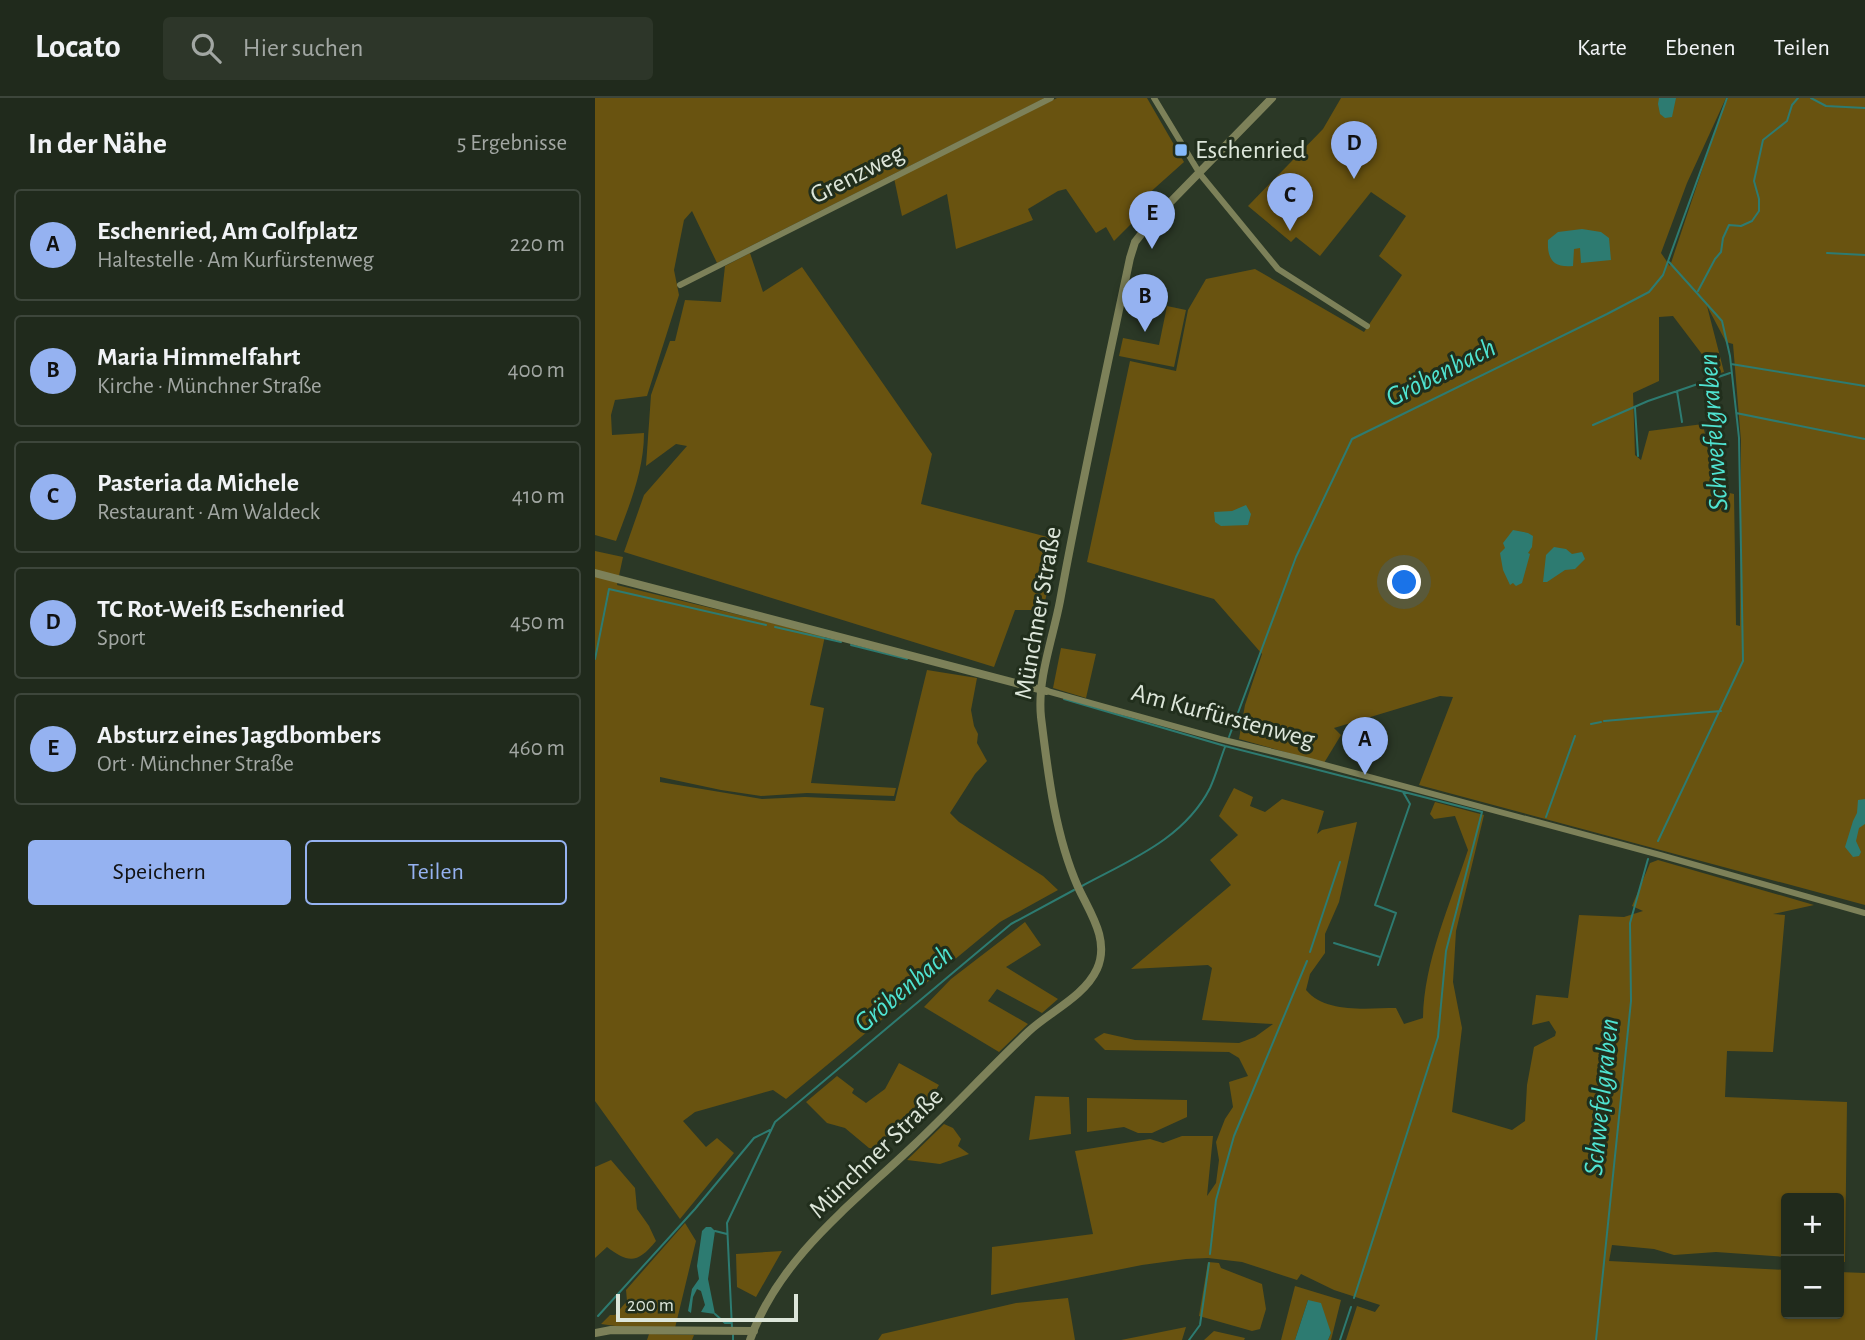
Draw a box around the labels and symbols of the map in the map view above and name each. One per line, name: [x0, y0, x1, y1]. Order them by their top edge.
pin: D: [1331, 121, 1377, 179]
place label: Eschenried: [1195, 137, 1306, 163]
street label: Grenzweg: [806, 139, 908, 209]
marker: Eschenried: [1173, 142, 1189, 158]
pin: C: [1267, 173, 1313, 231]
pin: E: [1129, 191, 1175, 249]
pin: B: [1122, 274, 1168, 332]
water label: Gröbenbach: [1381, 333, 1501, 413]
water label: Schwefelgraben: [1695, 352, 1733, 512]
street label: Münchner Straße: [1010, 525, 1066, 701]
your location: [1387, 565, 1421, 599]
street label: Am Kurfürstenweg: [1129, 679, 1318, 753]
pin: A: [1342, 717, 1388, 775]
water label: Gröbenbach: [849, 940, 959, 1038]
water label: Schwefelgraben: [1580, 1017, 1624, 1177]
street label: Münchner Straße: [804, 1083, 948, 1223]
scale bar: [616, 1291, 798, 1323]

